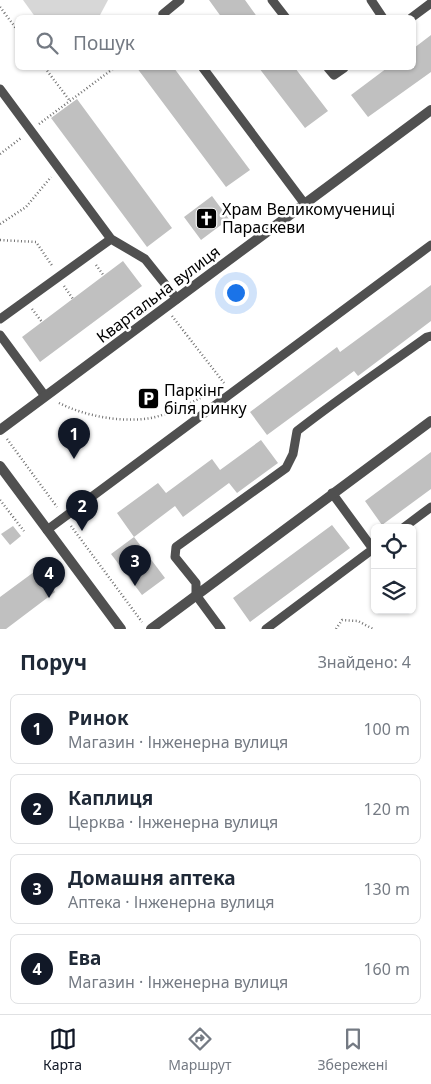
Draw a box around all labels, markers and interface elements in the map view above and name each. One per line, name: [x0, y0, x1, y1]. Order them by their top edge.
search box: [15, 15, 416, 70]
icon: search: [33, 29, 61, 57]
text: Пошук: [73, 30, 135, 56]
place label: Храм Великомучениці Параскеви: [222, 198, 395, 238]
church icon: Храм Великомучениці Параскеви: [194, 206, 218, 230]
street label: Квартальна вулиця: [92, 240, 224, 348]
your location: [223, 280, 249, 306]
place label: Паркінг біля ринку: [164, 379, 247, 419]
parking icon: Паркінг біля ринку: [136, 387, 160, 411]
pin: 1: [58, 418, 90, 459]
pin: 2: [66, 490, 98, 531]
map controls: [371, 524, 416, 614]
button: locate: [371, 524, 416, 569]
pin: 3: [119, 545, 151, 586]
pin: 4: [33, 557, 65, 598]
button: layers: [371, 569, 416, 614]
text: Поруч: [20, 648, 87, 676]
text: Знайдено: 4: [318, 651, 411, 673]
text: Ринок: [68, 705, 129, 731]
text: 1: [32, 718, 42, 740]
text: 100 m: [363, 718, 410, 740]
text: Магазин · Інженерна вулиця: [68, 731, 288, 753]
text: Каплиця: [68, 785, 153, 811]
text: 2: [32, 798, 42, 820]
text: 120 m: [363, 798, 410, 820]
text: Церква · Інженерна вулиця: [68, 811, 278, 833]
text: Домашня аптека: [68, 865, 236, 891]
text: 3: [32, 878, 42, 900]
text: 130 m: [363, 878, 410, 900]
text: Аптека · Інженерна вулиця: [68, 891, 275, 913]
text: Ева: [68, 945, 101, 971]
text: 4: [32, 958, 42, 980]
text: 160 m: [363, 958, 410, 980]
text: Магазин · Інженерна вулиця: [68, 971, 288, 993]
tab: Карта: [43, 1025, 82, 1074]
tab: Маршрут: [168, 1025, 231, 1074]
tab: Збережені: [318, 1025, 388, 1074]

